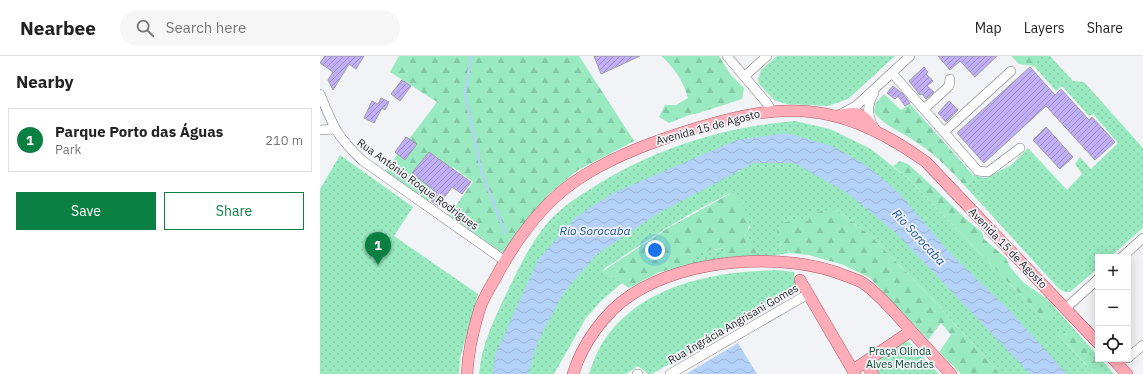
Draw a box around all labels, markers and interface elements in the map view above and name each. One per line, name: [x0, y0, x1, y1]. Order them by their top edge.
search box: [120, 10, 400, 46]
text: Nearbee: [20, 16, 96, 40]
icon: search: [134, 17, 156, 39]
text: Search here: [166, 18, 246, 37]
text: Map: [975, 19, 1002, 37]
text: Layers: [1024, 19, 1065, 37]
text: Share: [1087, 19, 1123, 37]
text: Nearby: [16, 71, 74, 93]
street label: Avenida 15 de Agosto: [654, 106, 762, 148]
text: Parque Porto das Águas: [55, 122, 223, 141]
text: 1: [26, 132, 34, 149]
text: 210 m: [265, 132, 303, 149]
street label: Rua Antônio Roque Rodrigues: [355, 135, 481, 233]
text: Park: [55, 141, 81, 158]
button: Save: [16, 192, 156, 230]
button: Share: [164, 192, 304, 230]
street label: Avenida 15 de Agosto: [966, 205, 1050, 291]
water label: Rio Sorocaba: [889, 206, 949, 268]
water label: Rio Sorocaba: [559, 223, 631, 238]
pin: 1: [365, 232, 391, 265]
your location: [645, 240, 665, 260]
map controls: [1095, 254, 1131, 362]
button: +: [1095, 254, 1131, 290]
street label: Rua Ingrácia Angrisani Gomes: [665, 281, 801, 367]
button: −: [1095, 290, 1131, 326]
button: locate: [1095, 326, 1131, 362]
park label: Praça Olinda Alves Mendes: [866, 344, 934, 371]

